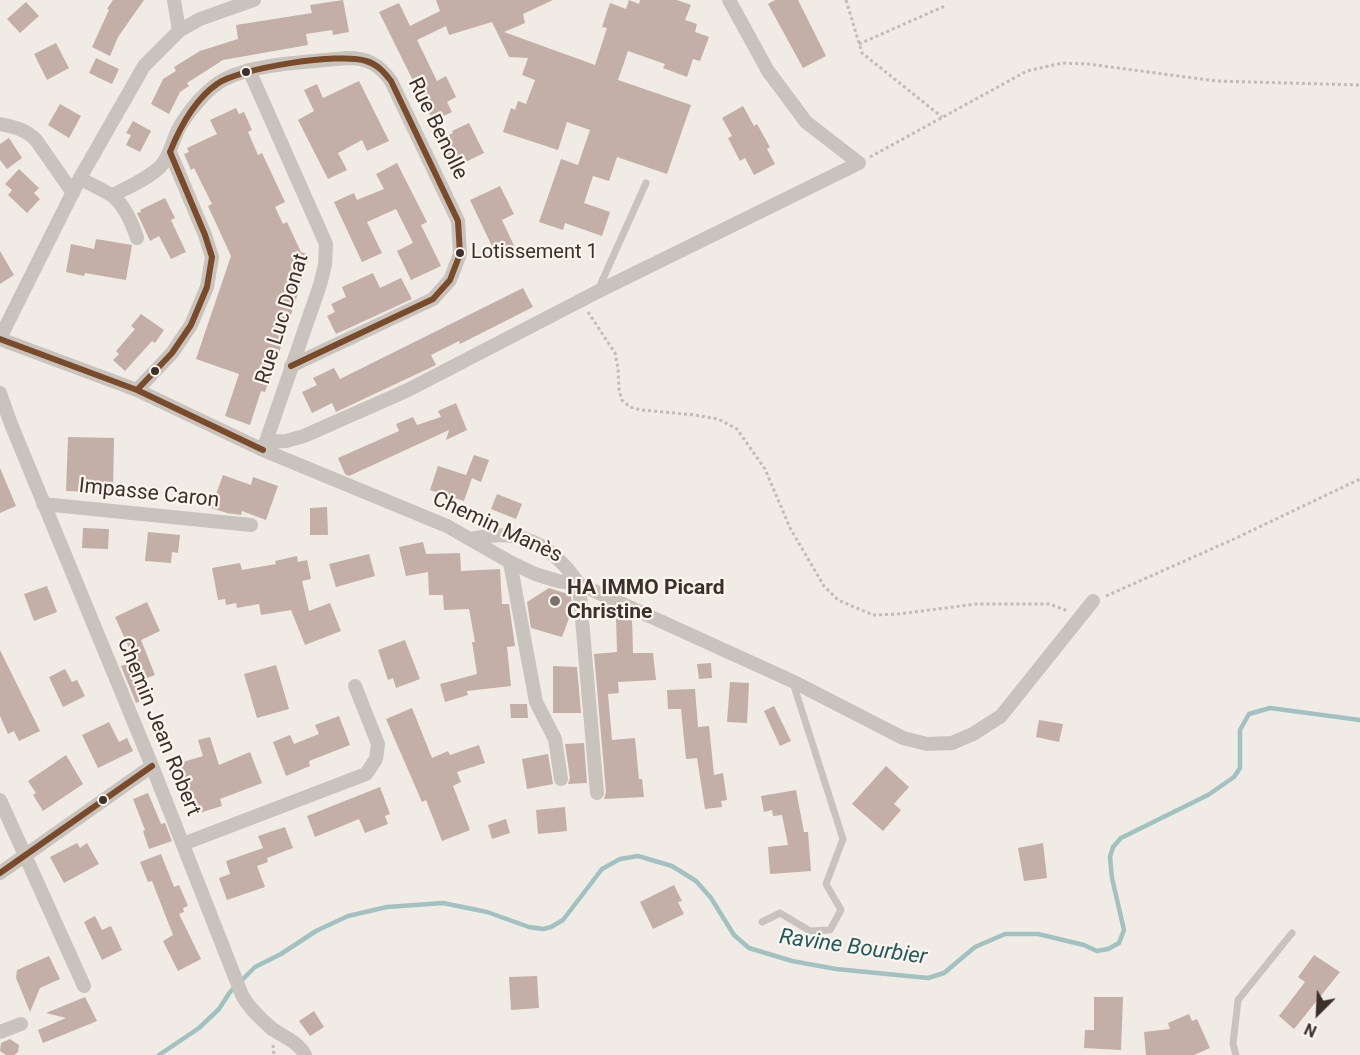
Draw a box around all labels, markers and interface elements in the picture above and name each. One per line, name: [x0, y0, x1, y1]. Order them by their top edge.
unlabelled marker: [240, 66, 252, 78]
street label: Rue Benolle: [402, 74, 472, 184]
place label: Lotissement 1: [471, 241, 598, 265]
marker: Lotissement 1: [454, 247, 466, 259]
street label: Rue Luc Donat: [251, 251, 315, 387]
unlabelled marker: [149, 365, 161, 377]
street label: Impasse Caron: [78, 474, 220, 514]
street label: Chemin Manès: [428, 487, 566, 569]
place label: HA IMMO Picard Christine: [567, 576, 725, 626]
marker: HA IMMO Picard Christine: [548, 594, 562, 608]
street label: Chemin Jean Robert: [111, 634, 205, 820]
unlabelled marker: [97, 794, 109, 806]
water label: Ravine Bourbier: [777, 925, 929, 971]
north arrow: [1288, 983, 1348, 1043]
text: N: [1301, 1019, 1320, 1041]

